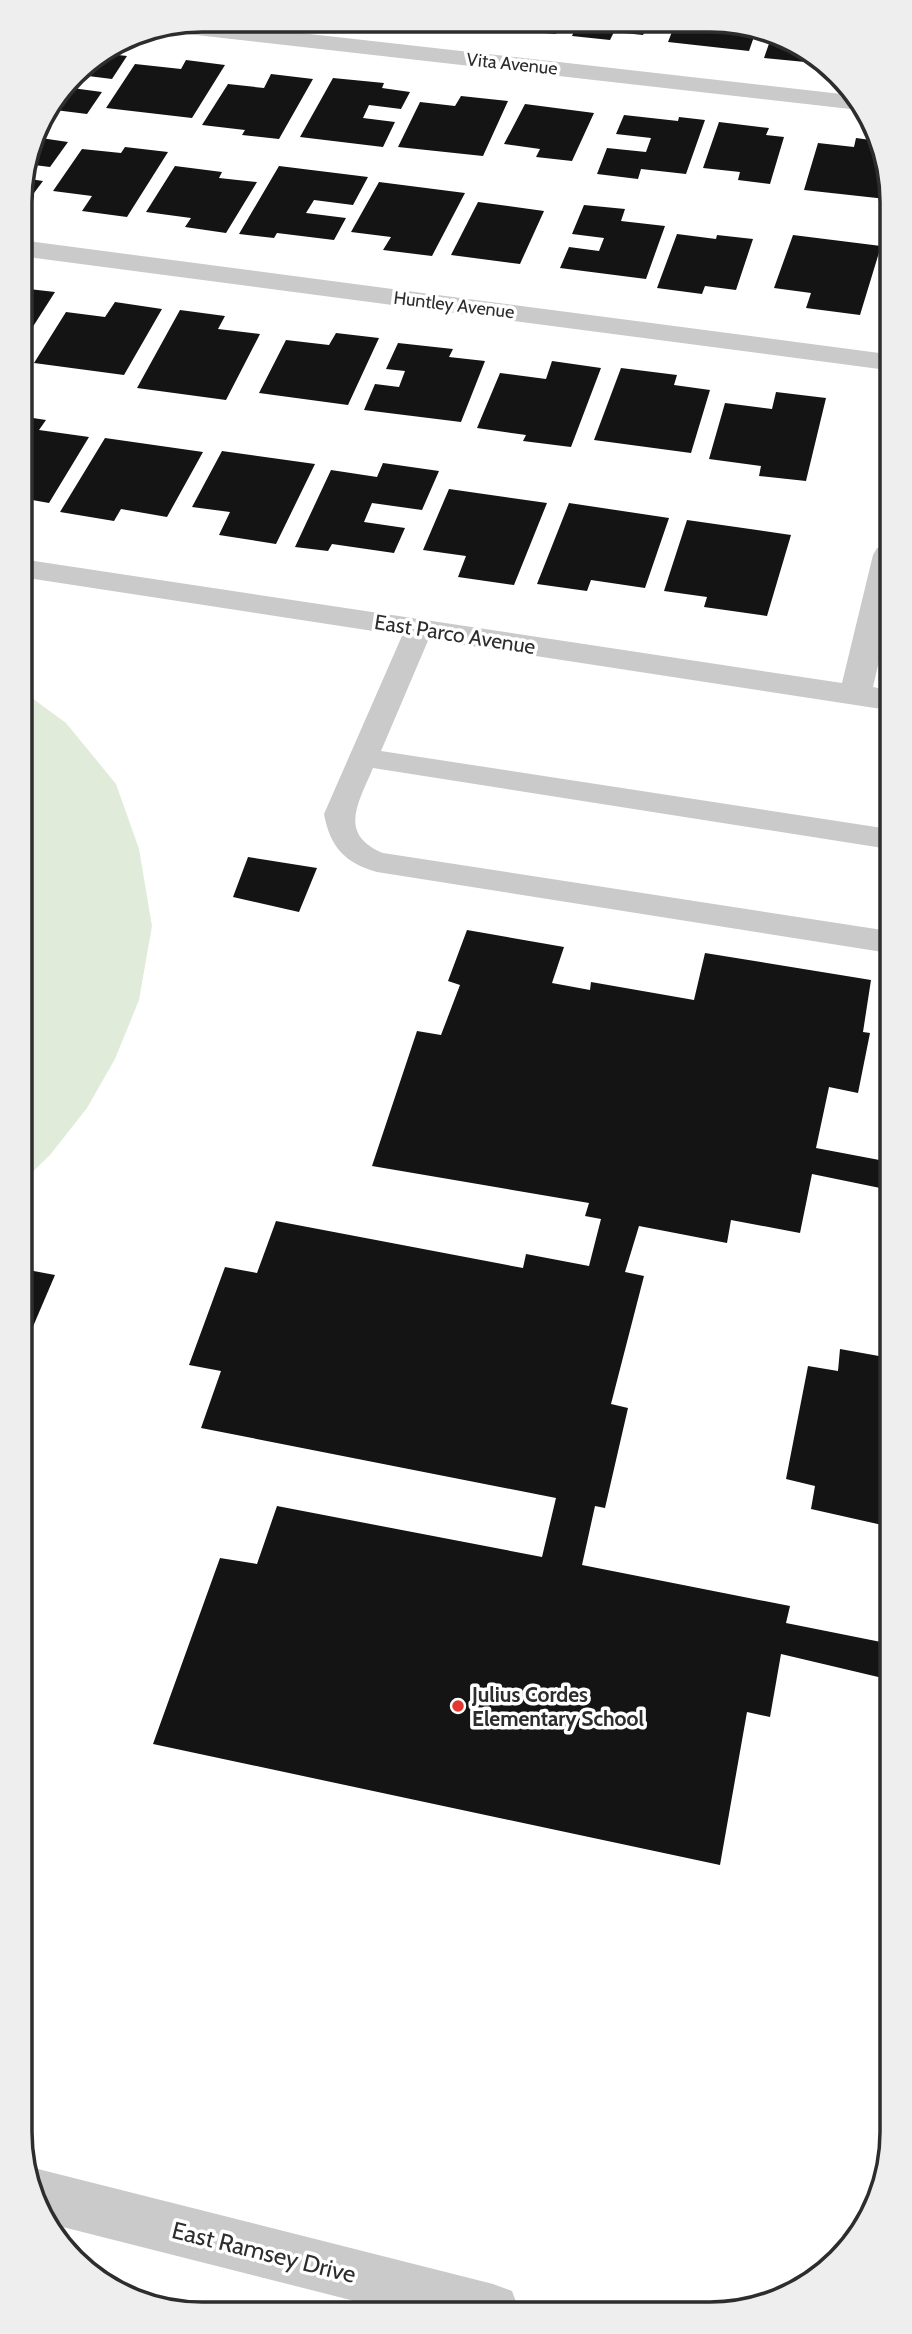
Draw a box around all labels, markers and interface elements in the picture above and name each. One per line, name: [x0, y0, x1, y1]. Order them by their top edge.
street label: Vita Avenue: [465, 48, 559, 80]
street label: Huntley Avenue: [392, 287, 516, 323]
street label: East Parco Avenue: [373, 609, 538, 659]
place label: Julius Cordes Elementary School: [471, 1682, 645, 1731]
marker: Julius Cordes Elementary School: [450, 1698, 466, 1714]
street label: East Ramsey Drive: [169, 2215, 359, 2289]

